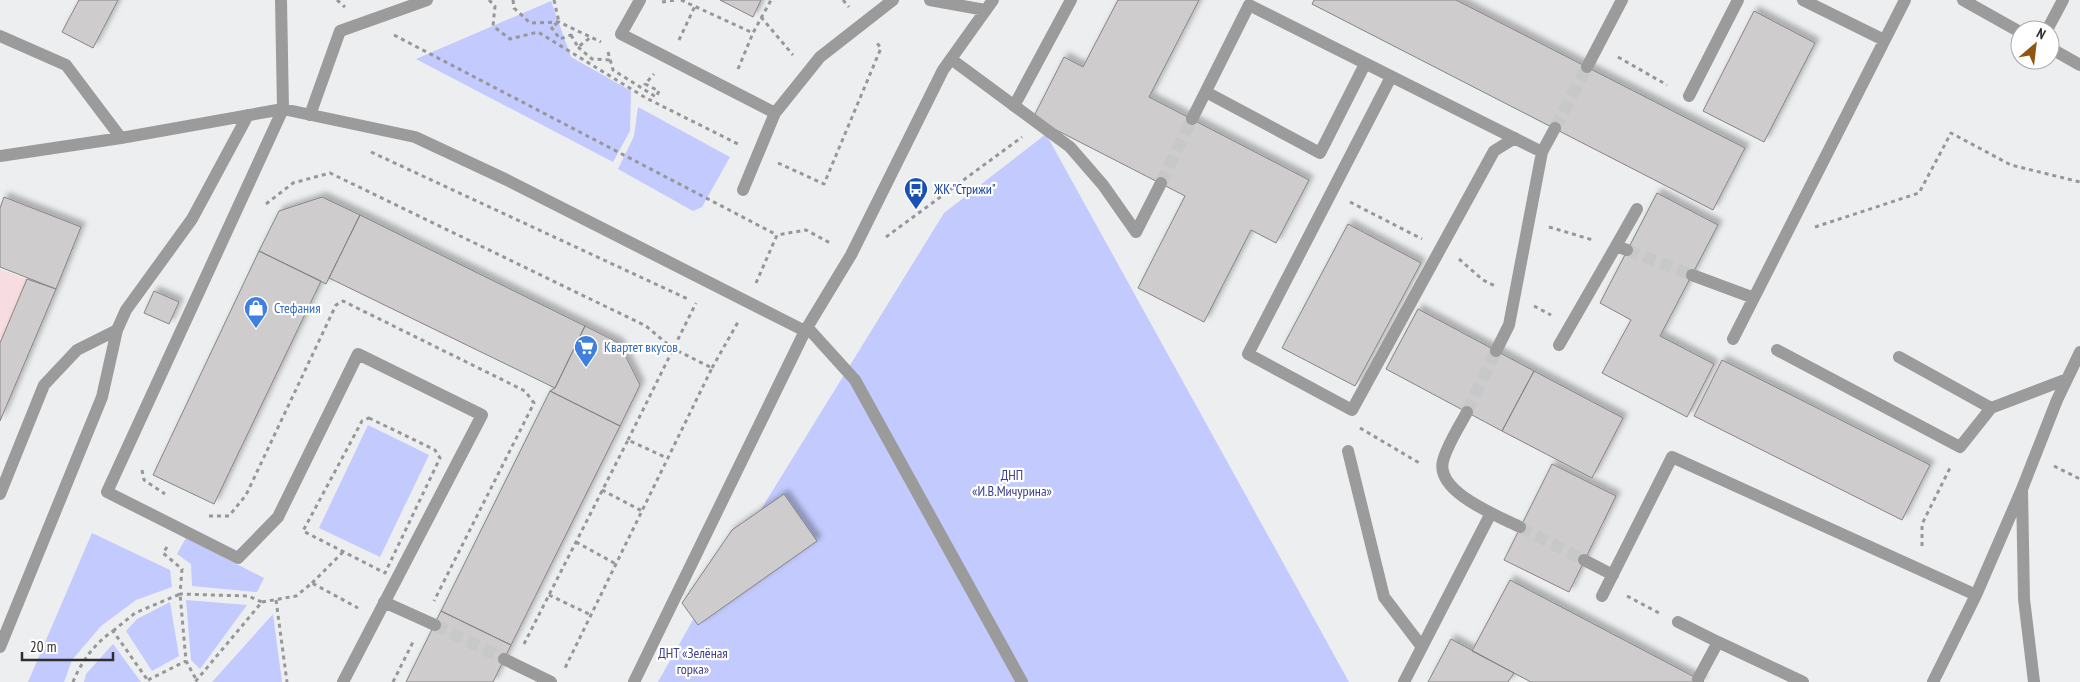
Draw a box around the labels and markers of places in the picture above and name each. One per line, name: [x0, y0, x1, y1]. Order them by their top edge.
bus stop icon: ЖК "Стрижи": [903, 176, 929, 210]
place label: ЖК "Стрижи": [933, 180, 996, 198]
shop icon: Стефания: [243, 295, 269, 329]
place label: Стефания: [274, 299, 321, 317]
supermarket icon: Квартет вкусов: [573, 334, 599, 368]
place label: Квартет вкусов: [604, 338, 678, 356]

